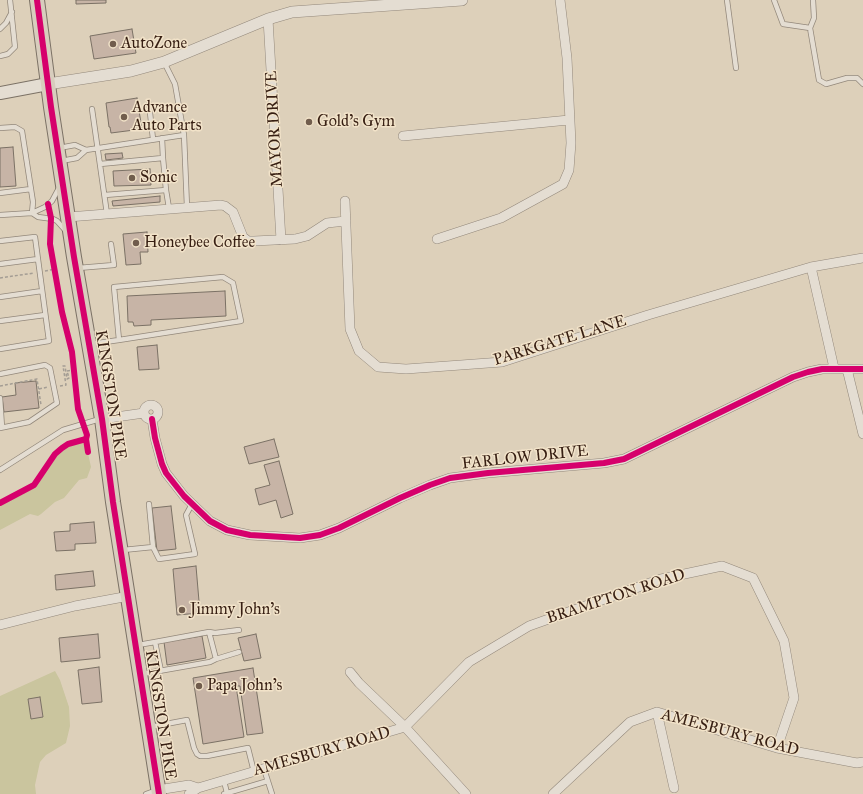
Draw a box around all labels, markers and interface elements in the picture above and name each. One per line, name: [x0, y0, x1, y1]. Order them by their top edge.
place label: AutoZone: [121, 34, 187, 54]
marker: AutoZone: [108, 39, 118, 49]
street label: MAYOR DRIVE: [262, 70, 288, 188]
place label: Advance Auto Parts: [132, 98, 202, 136]
marker: Advance Auto Parts: [119, 112, 129, 122]
place label: Gold's Gym: [317, 112, 395, 132]
marker: Gold's Gym: [304, 117, 314, 127]
place label: Sonic: [140, 168, 177, 188]
marker: Sonic: [127, 173, 137, 183]
place label: Honeybee Coffee: [144, 233, 255, 253]
marker: Honeybee Coffee: [131, 238, 141, 248]
street label: PARKGATE LANE: [491, 312, 629, 370]
street label: KINGSTON PIKE: [90, 329, 130, 461]
street label: FARLOW DRIVE: [461, 442, 589, 474]
street label: BRAMPTON ROAD: [544, 566, 688, 628]
place label: Jimmy John's: [190, 600, 280, 620]
marker: Jimmy John's: [177, 605, 187, 615]
street label: KINGSTON PIKE: [140, 649, 180, 781]
place label: Papa John's: [207, 676, 282, 696]
marker: Papa John's: [194, 681, 204, 691]
street label: AMESBURY ROAD: [659, 705, 801, 761]
street label: AMESBURY ROAD: [251, 723, 393, 781]

